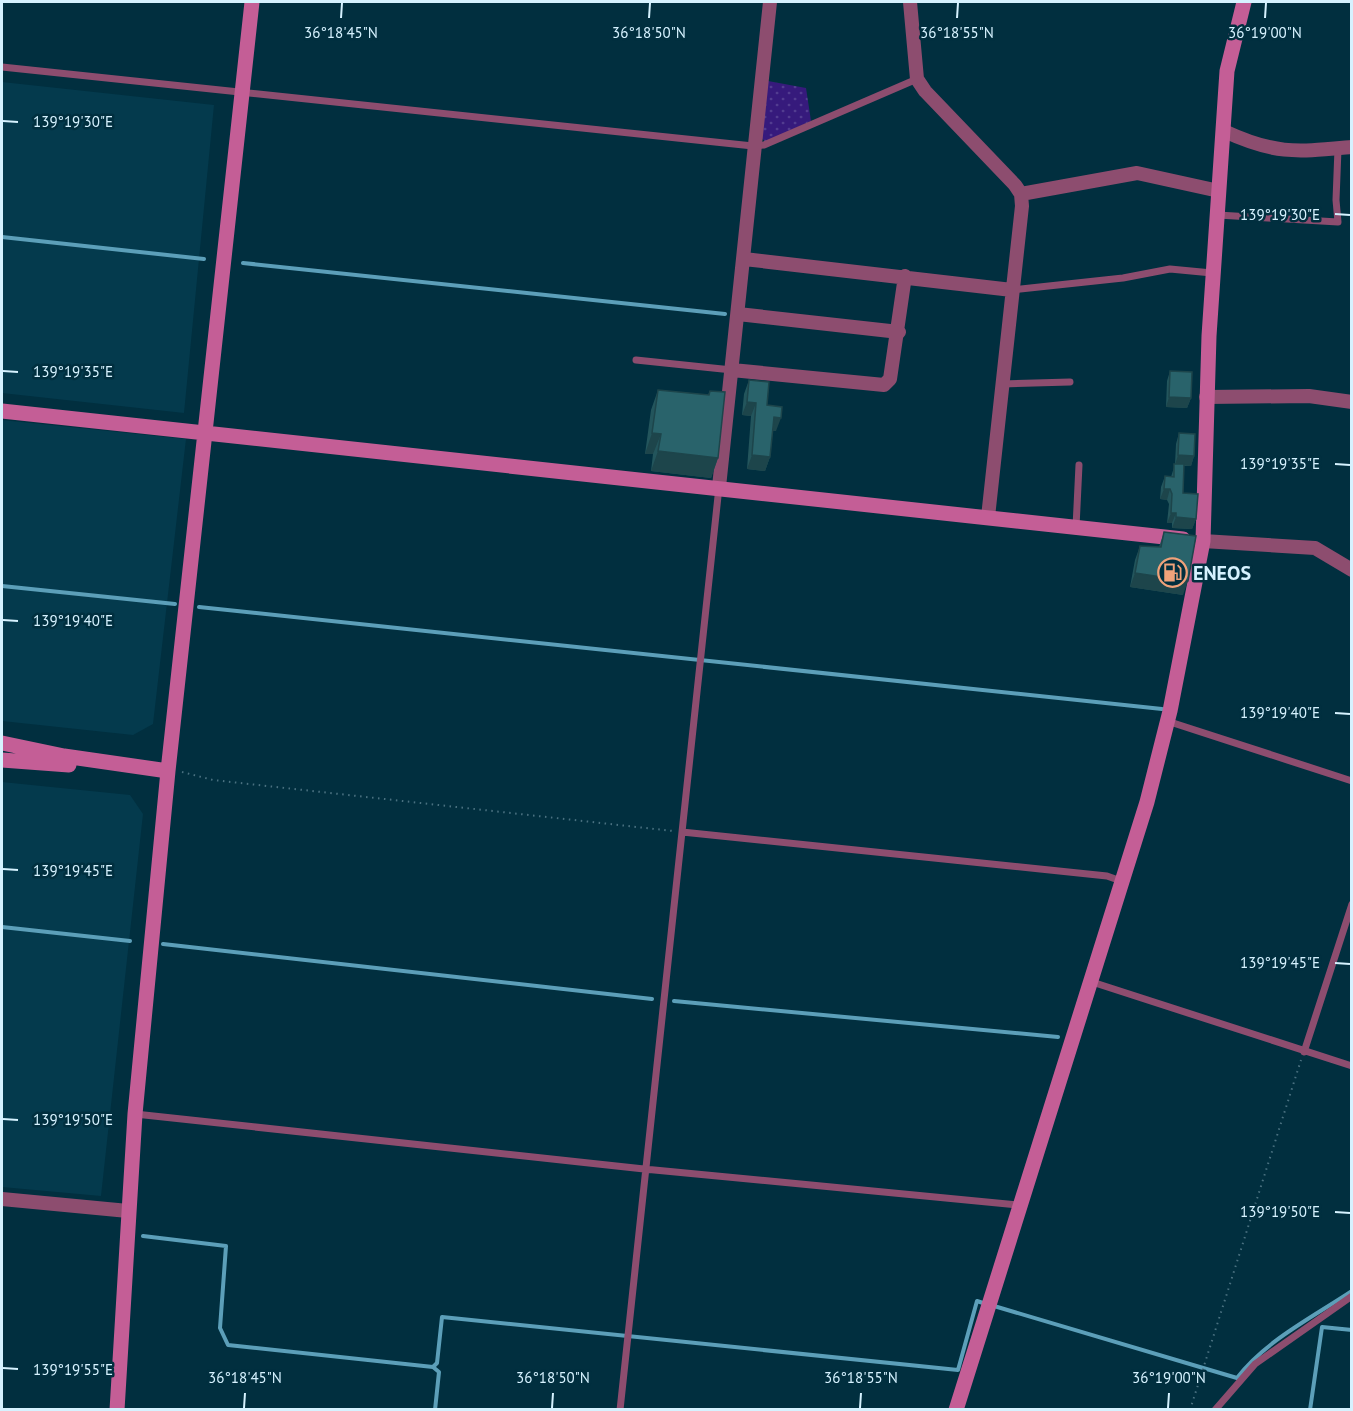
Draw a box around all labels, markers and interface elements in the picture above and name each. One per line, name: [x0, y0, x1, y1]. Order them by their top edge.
text: 36°18'45"N: [304, 23, 378, 42]
text: 36°18'50"N: [612, 23, 686, 42]
text: 36°18'55"N: [920, 23, 994, 42]
text: 36°19'00"N: [1228, 23, 1302, 42]
text: 139°19'30"E: [33, 112, 113, 131]
text: 139°19'30"E: [1240, 205, 1320, 224]
text: 139°19'35"E: [33, 362, 113, 381]
text: 139°19'35"E: [1240, 454, 1320, 473]
fuel station icon: ENEOS: [1156, 557, 1188, 589]
place label: ENEOS: [1193, 560, 1251, 586]
text: 139°19'40"E: [33, 611, 113, 630]
text: 139°19'40"E: [1240, 703, 1320, 722]
text: 139°19'45"E: [33, 861, 113, 880]
text: 139°19'45"E: [1240, 953, 1320, 972]
text: 139°19'50"E: [33, 1110, 113, 1129]
text: 139°19'50"E: [1240, 1202, 1320, 1221]
text: 139°19'55"E: [33, 1360, 113, 1379]
text: 36°18'45"N: [208, 1368, 282, 1387]
text: 36°18'50"N: [516, 1368, 590, 1387]
text: 36°18'55"N: [824, 1368, 898, 1387]
text: 36°19'00"N: [1132, 1368, 1206, 1387]

